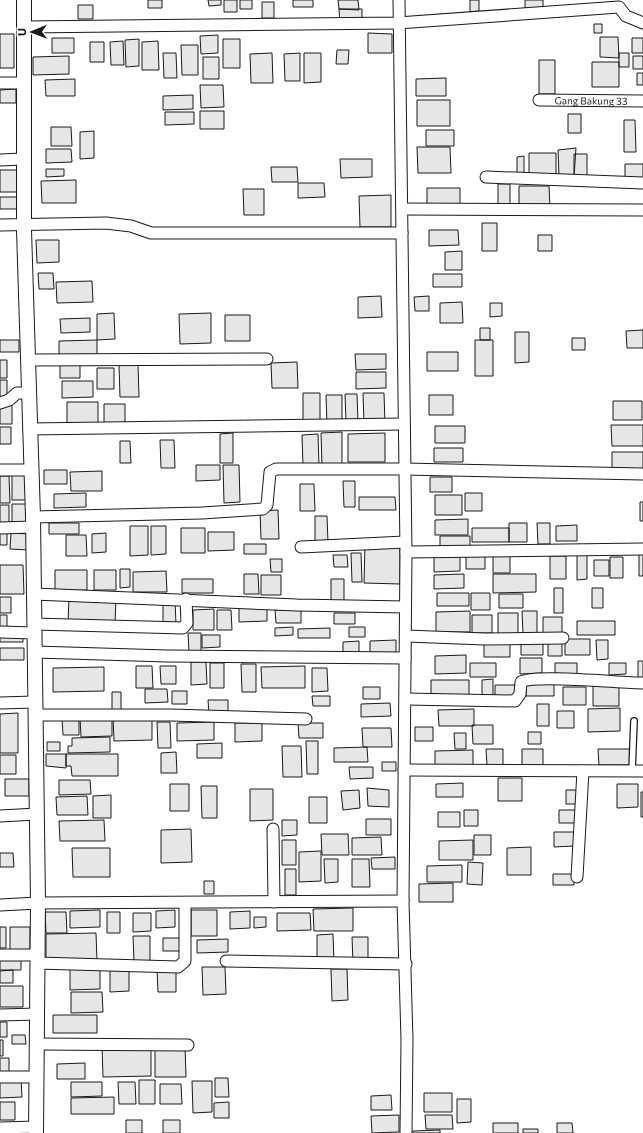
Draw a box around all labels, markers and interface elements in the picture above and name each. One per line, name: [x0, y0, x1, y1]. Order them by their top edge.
north arrow: [12, 12, 52, 52]
text: U: [15, 28, 28, 36]
street label: Gang Bakung 33: [555, 94, 628, 107]

